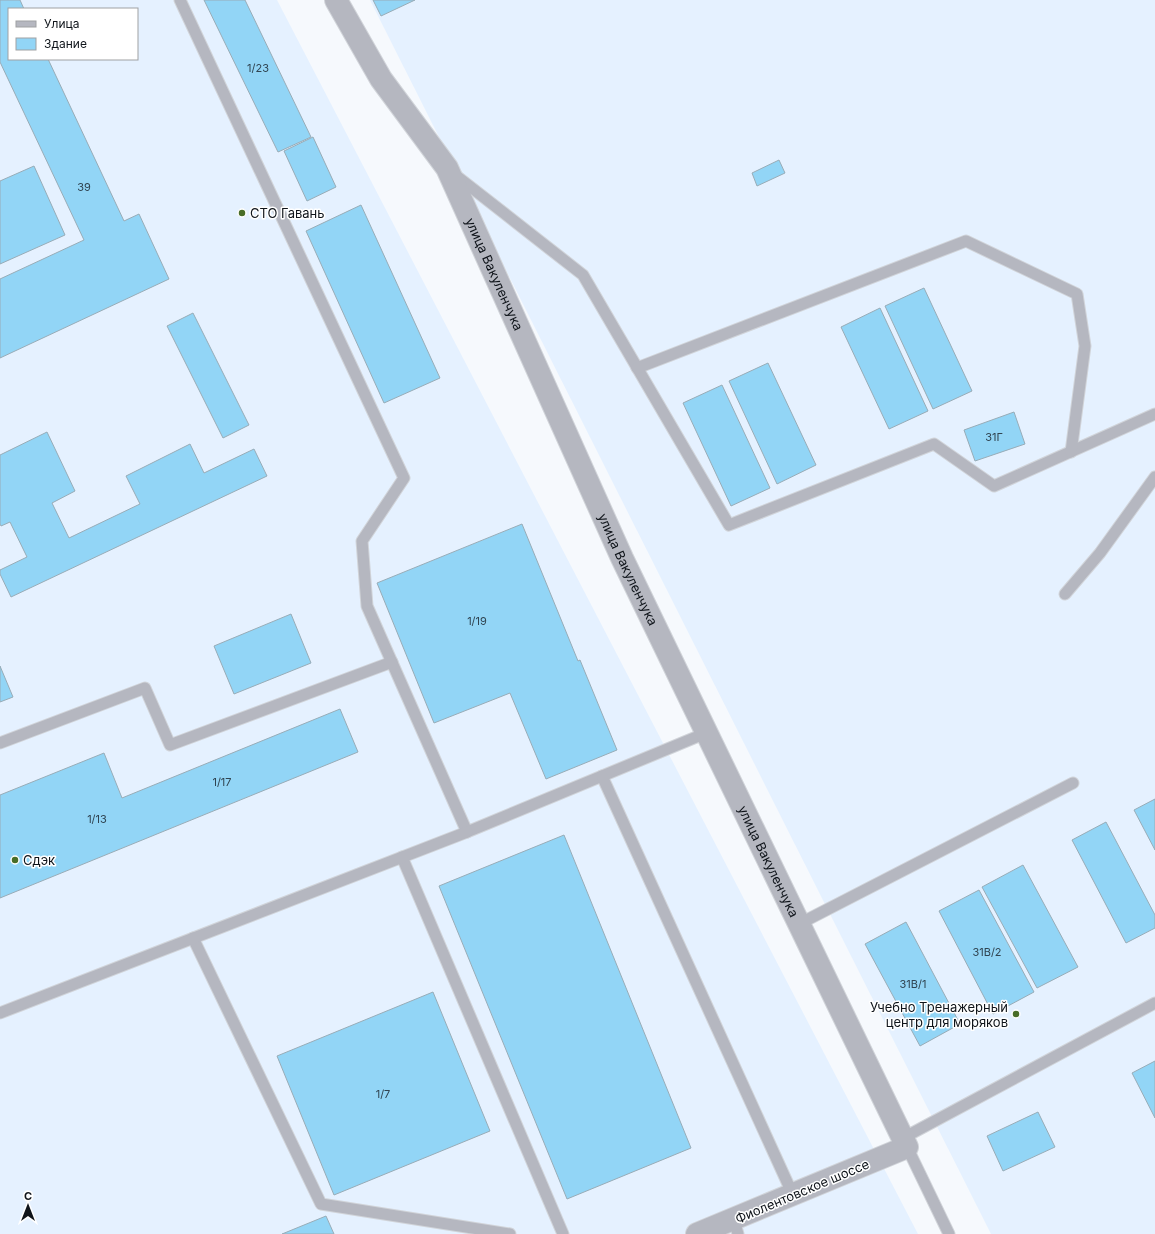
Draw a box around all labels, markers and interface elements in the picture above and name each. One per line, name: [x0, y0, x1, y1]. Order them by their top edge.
legend: [8, 8, 138, 60]
text: Улица: [44, 16, 79, 31]
text: Здание: [44, 36, 87, 51]
house number: 1/23: [247, 61, 269, 75]
house number: 39: [77, 180, 91, 194]
place label: СТО Гавань: [250, 205, 325, 221]
marker: СТО Гавань: [237, 208, 247, 218]
street label: улица Вакуленчука: [462, 215, 527, 333]
house number: 31Г: [985, 430, 1003, 444]
street label: улица Вакуленчука: [595, 511, 661, 628]
house number: 1/19: [467, 614, 487, 628]
house number: 1/17: [212, 775, 232, 789]
street label: улица Вакуленчука: [735, 803, 802, 920]
house number: 1/13: [87, 812, 107, 826]
place label: Сдэк: [23, 852, 55, 868]
marker: Сдэк: [10, 855, 20, 865]
house number: 31В/2: [972, 945, 1002, 959]
house number: 31В/1: [900, 977, 926, 991]
place label: Учебно Тренажерный центр для моряков: [870, 999, 1008, 1030]
marker: Учебно Тренажерный центр для моряков: [1011, 1009, 1021, 1019]
house number: 1/7: [376, 1087, 390, 1101]
street label: Фиолентовское шоссе: [733, 1155, 871, 1227]
north arrow: [8, 1186, 48, 1226]
text: С: [24, 1189, 32, 1203]

